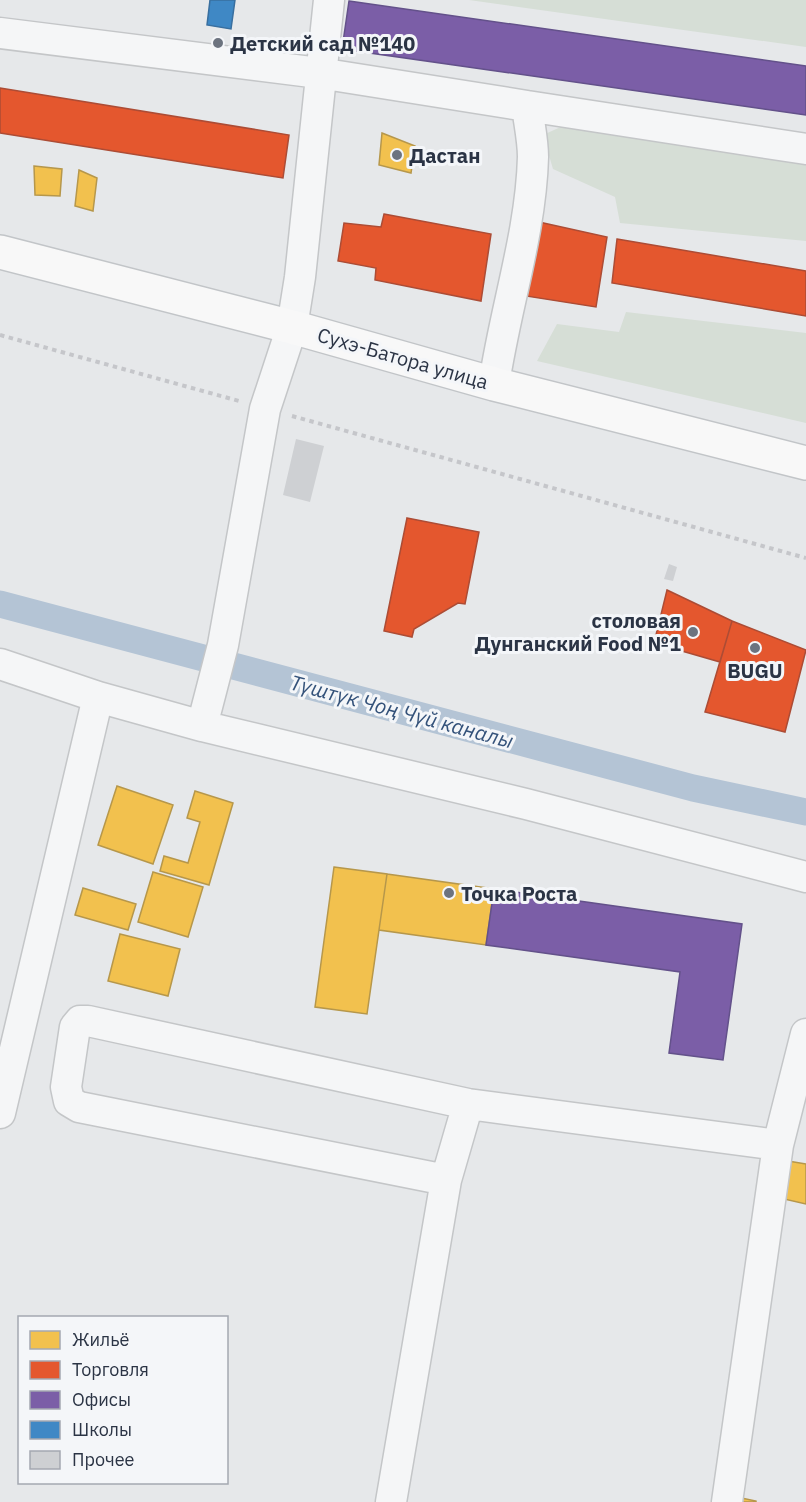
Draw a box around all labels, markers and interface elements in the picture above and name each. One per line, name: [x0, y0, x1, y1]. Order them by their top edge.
place label: Детский сад №140: [230, 30, 415, 57]
marker: Детский сад №140: [211, 36, 225, 50]
place label: Дастан: [409, 142, 480, 169]
marker: Дастан: [390, 148, 404, 162]
street label: Сухэ-Батора улица: [314, 321, 492, 395]
place label: столовая Дунганский Food №1: [475, 607, 681, 657]
marker: столовая Дунганский Food №1: [686, 625, 700, 639]
marker: BUGU: [748, 641, 762, 655]
place label: BUGU: [727, 657, 783, 684]
water label: Түштүк Чоң Чүй каналы: [287, 668, 517, 754]
place label: Точка Роста: [461, 880, 577, 907]
marker: Точка Роста: [442, 886, 456, 900]
legend: [18, 1316, 228, 1484]
text: Жильё: [72, 1328, 130, 1351]
text: Торговля: [72, 1358, 149, 1381]
text: Офисы: [72, 1388, 131, 1411]
text: Школы: [72, 1418, 132, 1441]
text: Прочее: [72, 1448, 135, 1471]

